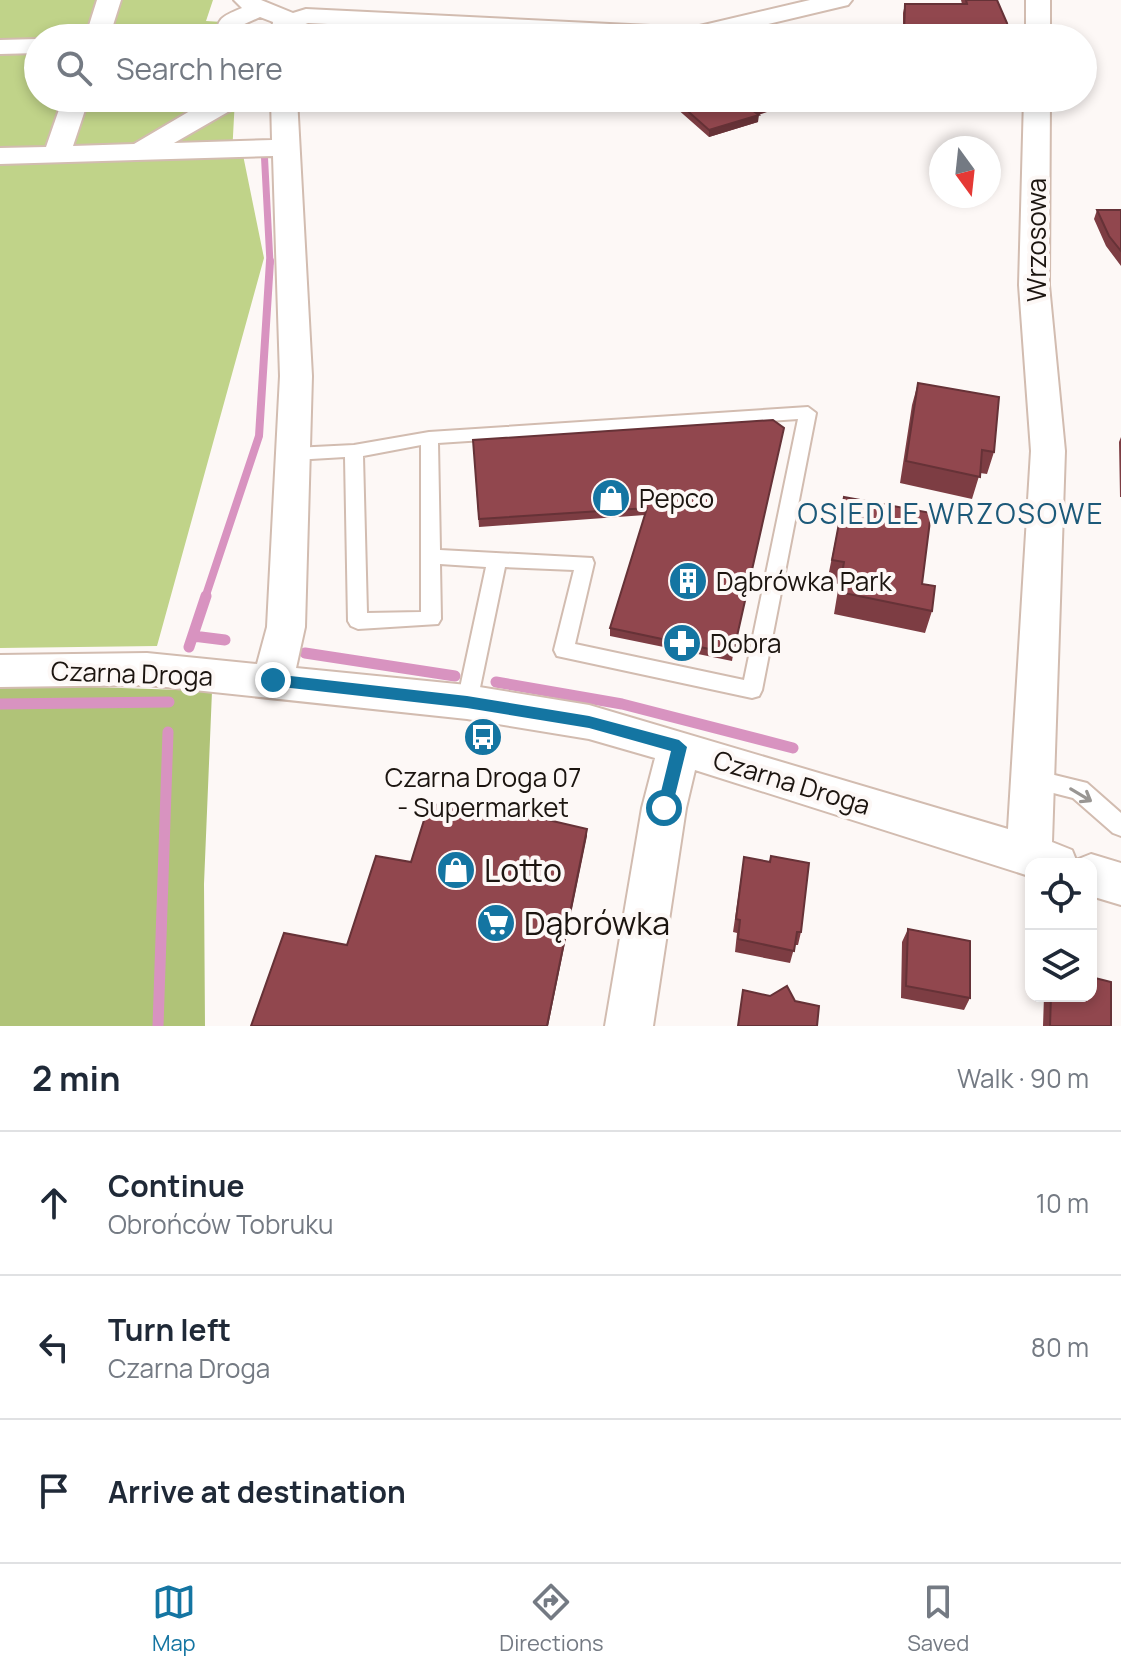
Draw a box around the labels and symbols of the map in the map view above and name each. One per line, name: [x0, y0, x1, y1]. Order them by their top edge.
north arrow: [929, 136, 1001, 208]
street label: Wrzosowa: [1018, 178, 1054, 302]
shop icon: Pepco: [590, 477, 632, 519]
place label: Pepco: [639, 480, 714, 516]
district label: OSIEDLE WRZOSOWE: [798, 494, 1104, 532]
building icon: Dąbrówka Park: [667, 560, 709, 602]
place label: Dąbrówka Park: [716, 563, 893, 599]
pharmacy icon: Dobra: [661, 622, 703, 664]
place label: Dobra: [710, 625, 782, 661]
street label: Czarna Droga: [50, 652, 214, 694]
route end: [255, 662, 291, 698]
bus stop icon: Czarna Droga 07 - Supermarket: [462, 716, 504, 758]
street label: Czarna Droga: [709, 741, 875, 823]
place label: Czarna Droga 07 - Supermarket: [385, 759, 581, 825]
one-way arrow: [1069, 787, 1092, 803]
route start: [646, 790, 682, 826]
place label: Lotto: [484, 848, 562, 892]
shop icon: Lotto: [435, 849, 477, 891]
place label: Dąbrówka: [524, 901, 670, 945]
supermarket icon: Dąbrówka: [475, 902, 517, 944]

